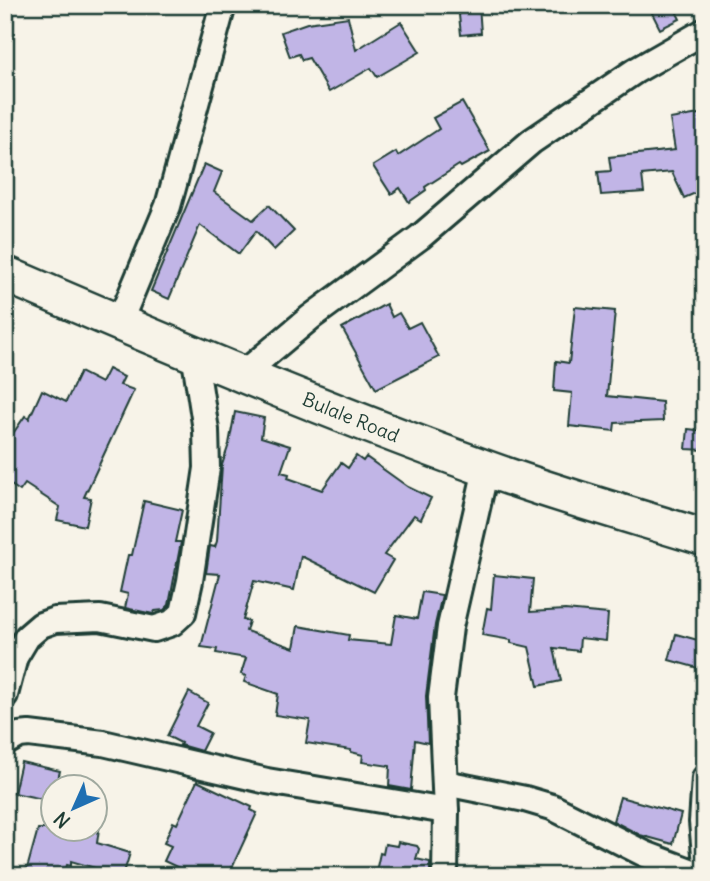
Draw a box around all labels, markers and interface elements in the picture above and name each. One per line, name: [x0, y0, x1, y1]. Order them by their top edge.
street label: Bulale Road: [299, 387, 403, 447]
north arrow: [38, 772, 108, 842]
text: N: [49, 807, 75, 833]

